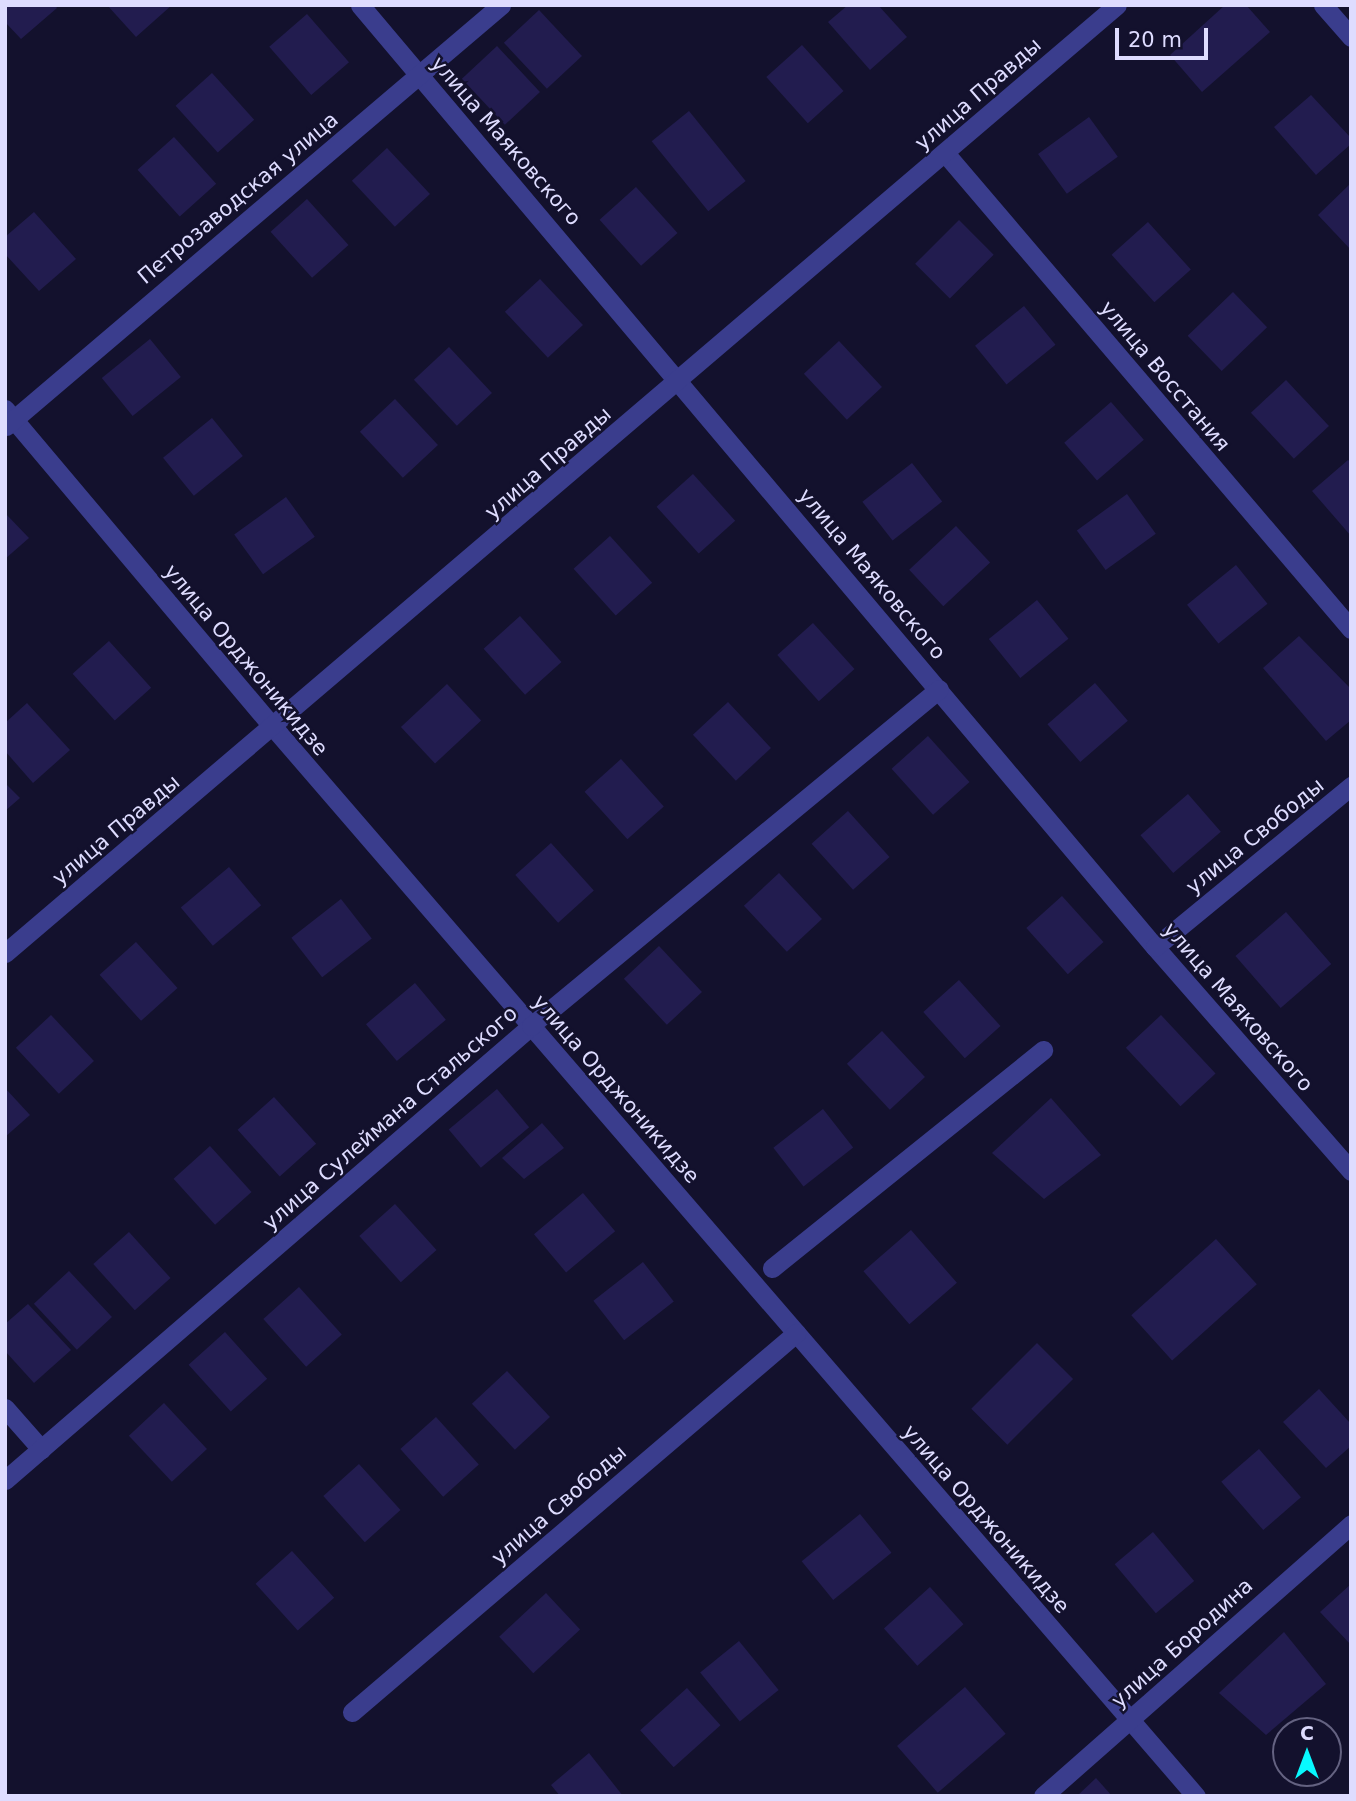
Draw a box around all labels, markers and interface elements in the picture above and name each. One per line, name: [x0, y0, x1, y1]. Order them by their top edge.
scale bar: [1118, 14, 1211, 58]
text: 20 m: [1128, 28, 1182, 52]
street label: улица Правды: [910, 32, 1046, 156]
street label: улица Маяковского: [426, 51, 586, 231]
street label: Петрозаводская улица: [133, 107, 343, 289]
street label: улица Восстания: [1095, 296, 1235, 456]
street label: улица Правды: [480, 401, 616, 525]
street label: улица Маяковского: [793, 483, 951, 665]
street label: улица Орджоникидзе: [159, 559, 333, 761]
street label: улица Правды: [47, 769, 185, 891]
street label: улица Свободы: [1181, 773, 1329, 899]
street label: улица Маяковского: [1158, 917, 1318, 1097]
street label: улица Орджоникидзе: [527, 989, 705, 1189]
street label: улица Сулеймана Стальского: [258, 1001, 522, 1235]
street label: улица Орджоникидзе: [897, 1419, 1075, 1619]
street label: улица Свободы: [487, 1440, 631, 1570]
street label: улица Бородина: [1106, 1573, 1258, 1713]
north arrow: [1272, 1717, 1342, 1787]
text: С: [1300, 1722, 1314, 1744]

